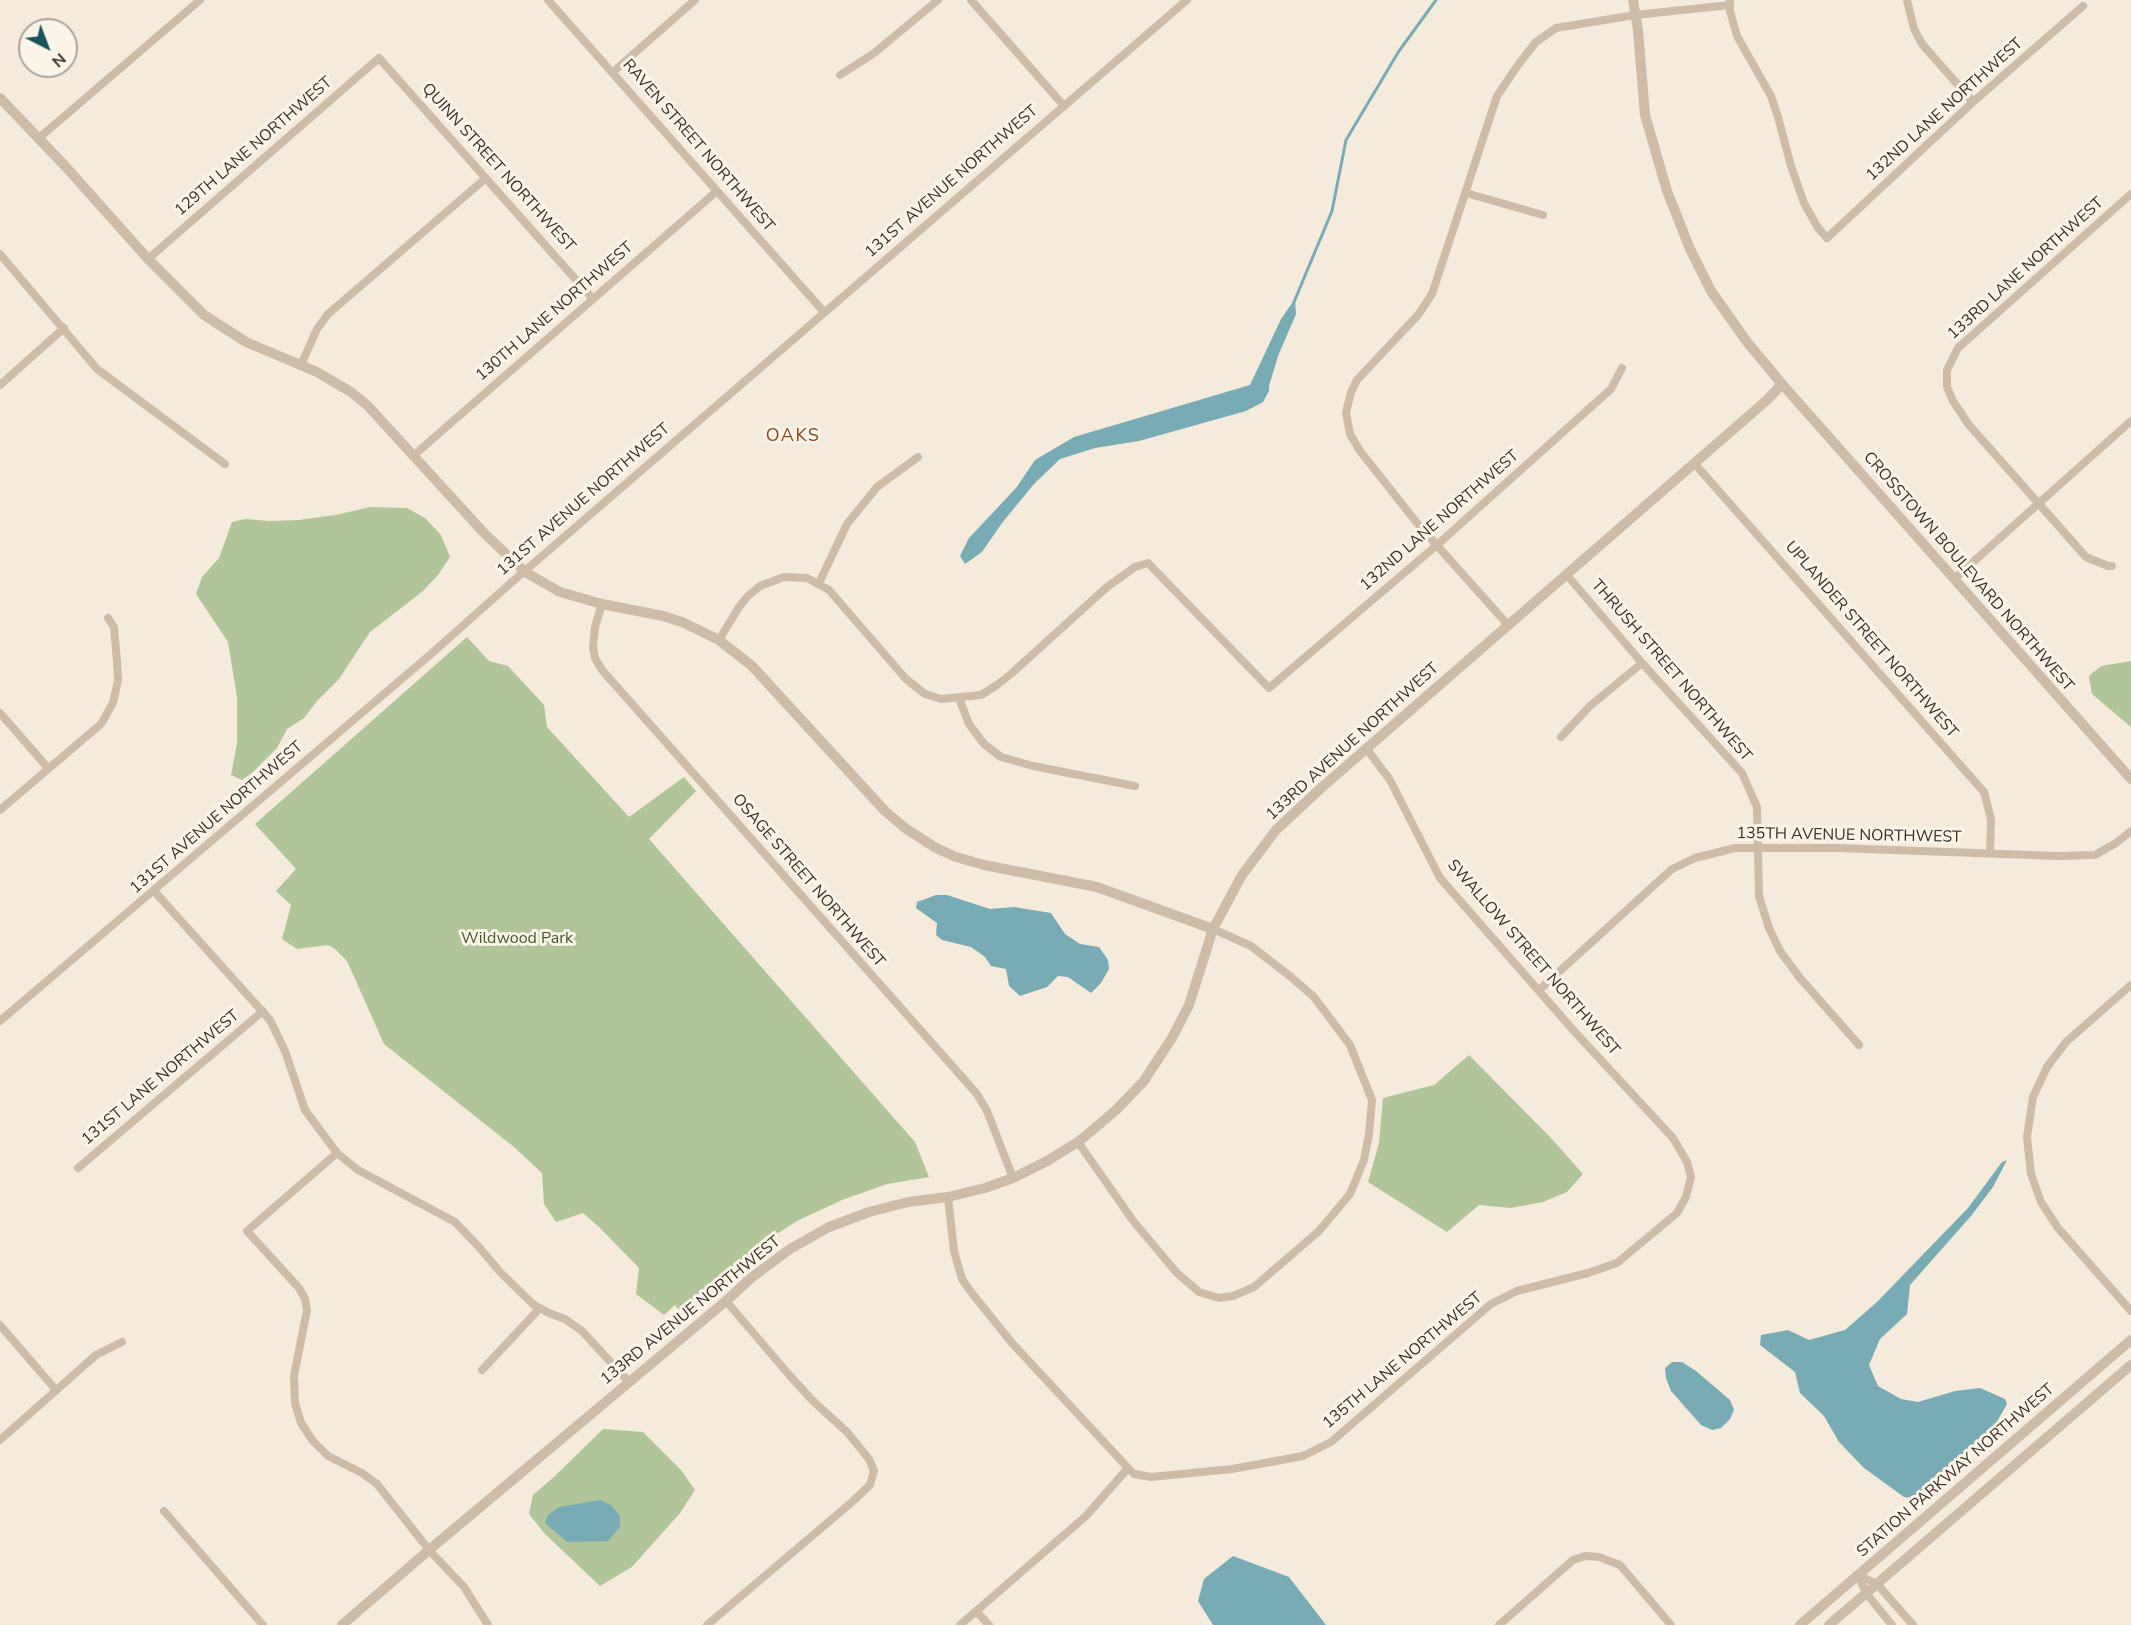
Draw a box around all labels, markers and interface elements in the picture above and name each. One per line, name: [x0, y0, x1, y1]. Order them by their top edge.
north arrow: [18, 18, 78, 78]
street label: 132ND LANE NORTHWEST: [1863, 35, 2027, 185]
text: N: [47, 48, 71, 72]
street label: RAVEN STREET NORTHWEST: [618, 56, 778, 236]
street label: 129TH LANE NORTHWEST: [171, 73, 337, 221]
street label: QUINN STREET NORTHWEST: [417, 80, 579, 256]
street label: 131ST AVENUE NORTHWEST: [862, 102, 1042, 262]
street label: 133RD LANE NORTHWEST: [1944, 194, 2108, 344]
street label: 130TH LANE NORTHWEST: [472, 238, 638, 386]
street label: 131ST AVENUE NORTHWEST: [494, 420, 674, 580]
district label: OAKS: [766, 426, 820, 448]
street label: 132ND LANE NORTHWEST: [1357, 447, 1523, 595]
street label: CROSSTOWN BOULEVARD NORTHWEST: [1859, 448, 2077, 696]
street label: UPLANDER STREET NORTHWEST: [1780, 538, 1962, 742]
street label: THRUSH STREET NORTHWEST: [1587, 576, 1755, 766]
street label: 133RD AVENUE NORTHWEST: [1263, 659, 1443, 825]
street label: 131ST AVENUE NORTHWEST: [127, 738, 307, 898]
street label: OSAGE STREET NORTHWEST: [728, 791, 888, 971]
street label: 135TH AVENUE NORTHWEST: [1736, 824, 1962, 848]
street label: SWALLOW STREET NORTHWEST: [1443, 856, 1623, 1060]
park label: Wildwood Park: [461, 929, 573, 949]
street label: 131ST LANE NORTHWEST: [78, 1006, 244, 1150]
street label: 133RD AVENUE NORTHWEST: [597, 1232, 785, 1390]
street label: 135TH LANE NORTHWEST: [1319, 1289, 1487, 1433]
street label: STATION PARKWAY NORTHWEST: [1854, 1380, 2058, 1562]

